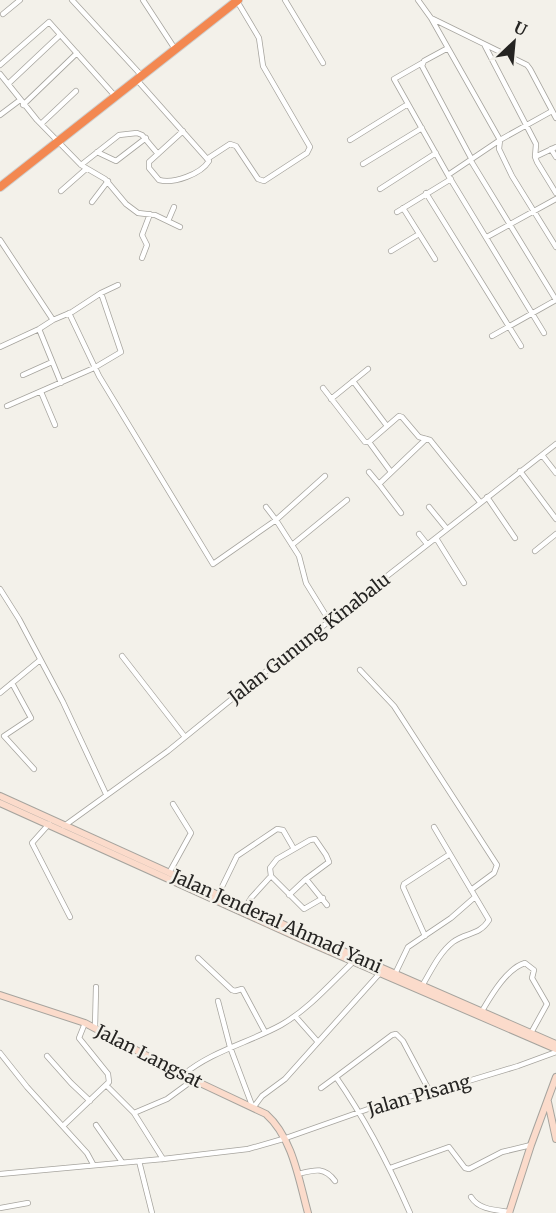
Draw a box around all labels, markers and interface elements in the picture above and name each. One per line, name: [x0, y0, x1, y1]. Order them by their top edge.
north arrow: [484, 12, 544, 72]
text: U: [511, 17, 530, 40]
street label: Jalan Gunung Kinabalu: [223, 568, 394, 709]
street label: Jalan Jenderal Ahmad Yani: [167, 864, 386, 978]
street label: Jalan Langsat: [91, 1019, 206, 1093]
street label: Jalan Pisang: [364, 1069, 473, 1121]

